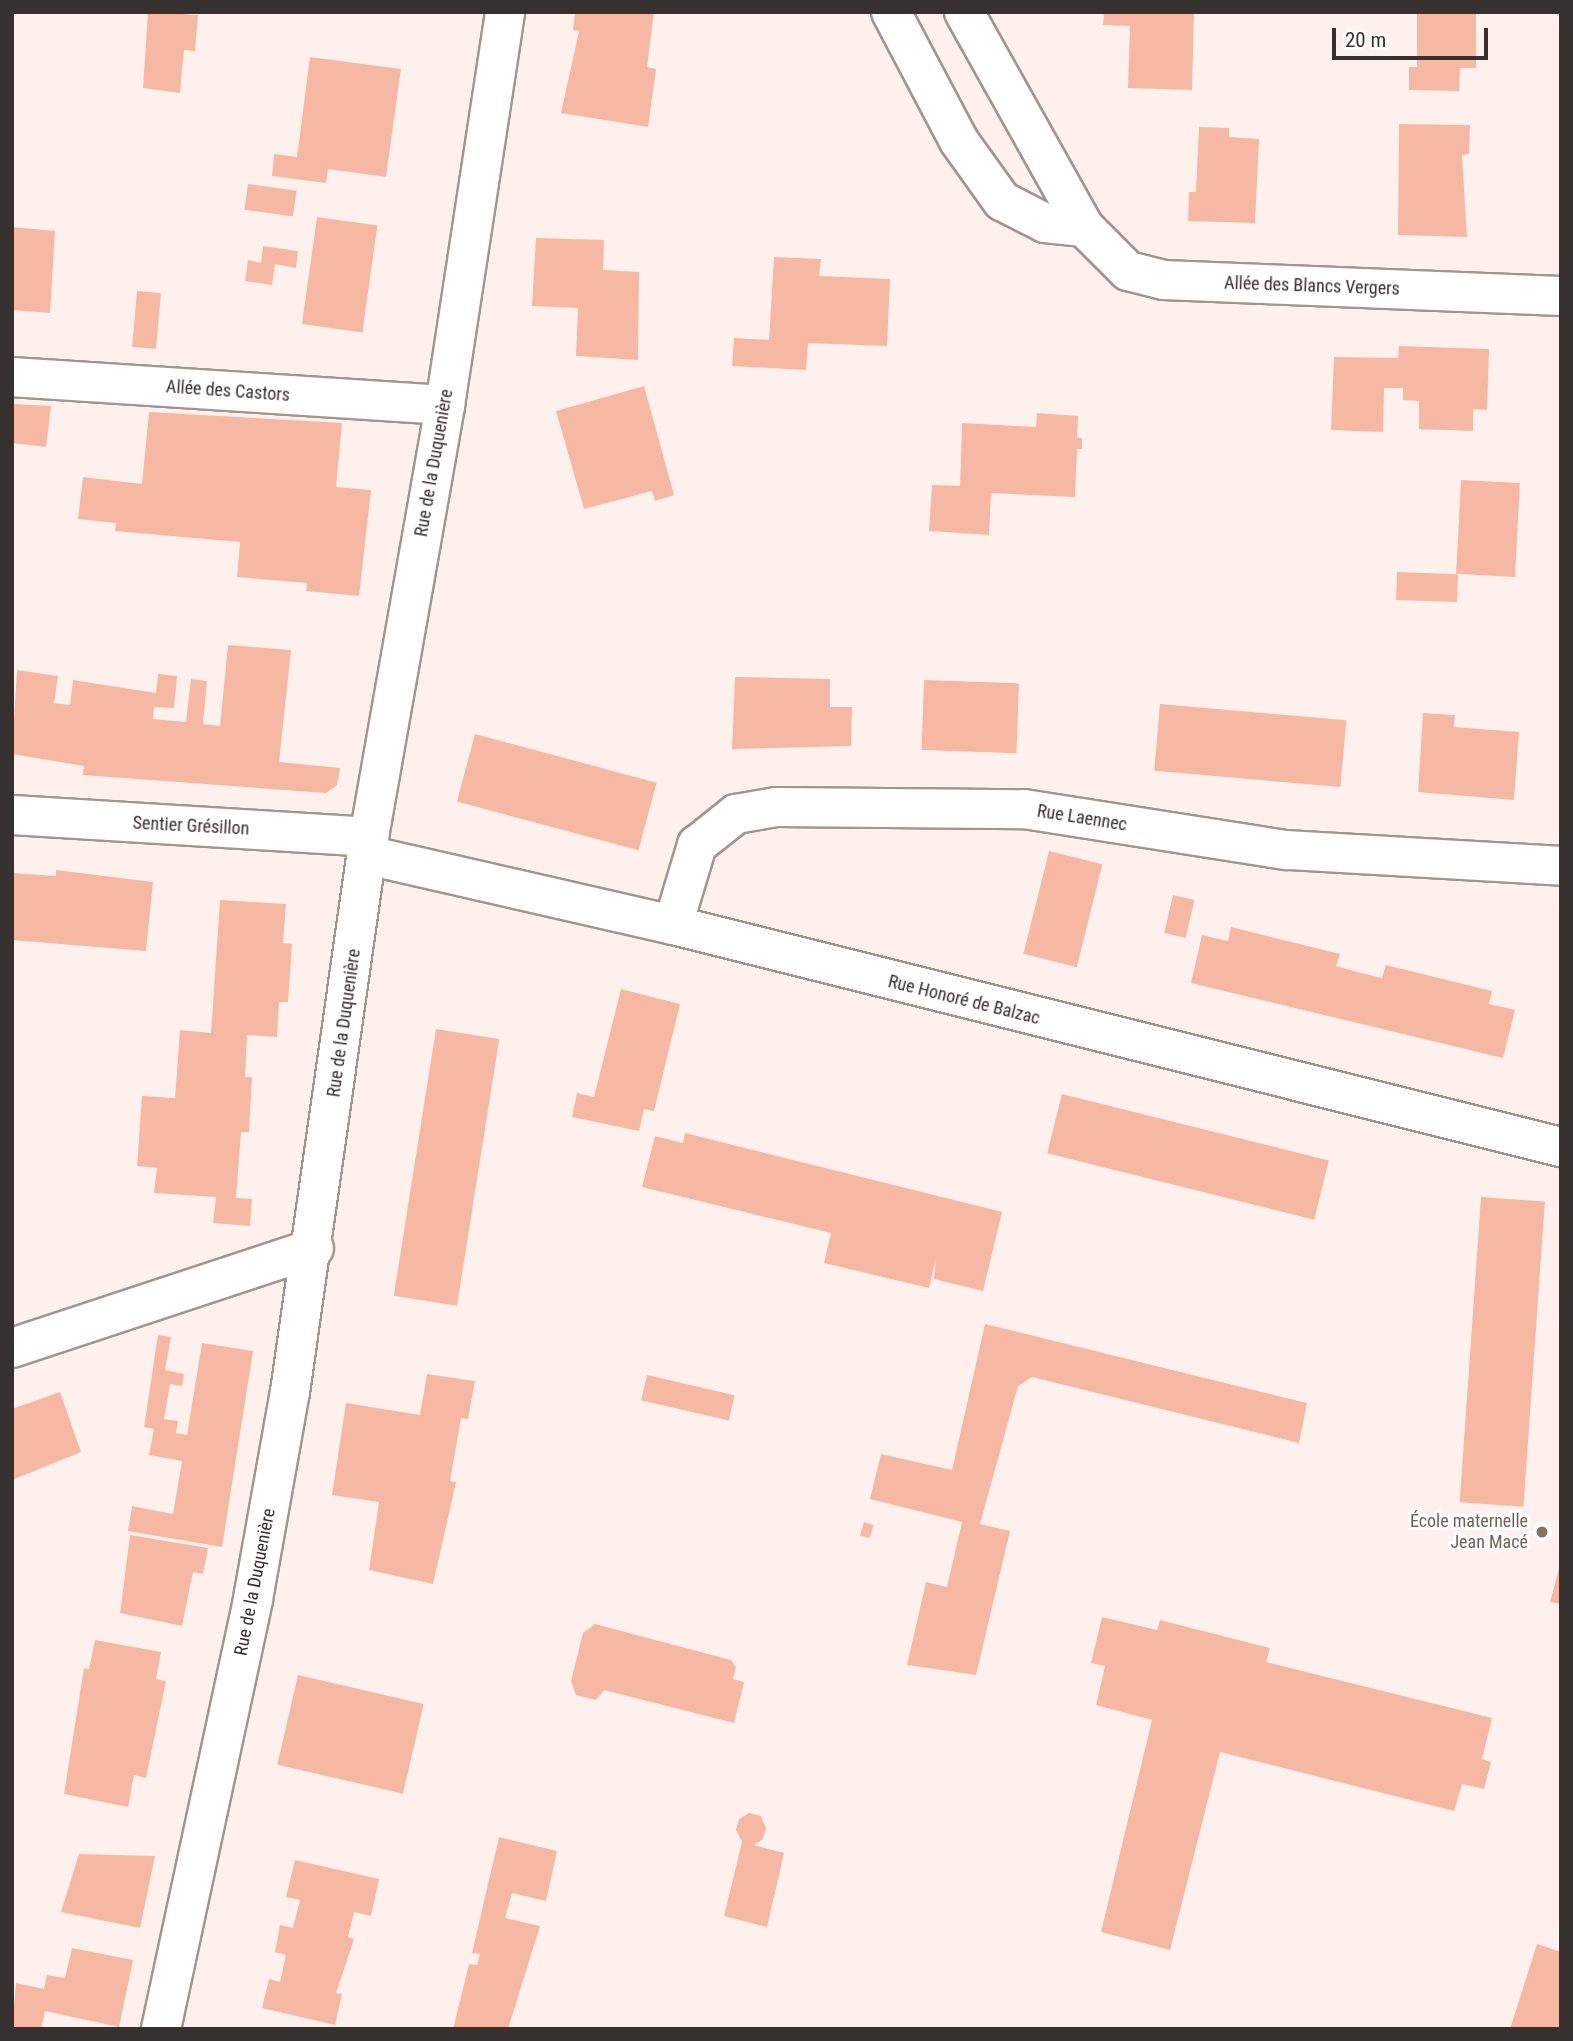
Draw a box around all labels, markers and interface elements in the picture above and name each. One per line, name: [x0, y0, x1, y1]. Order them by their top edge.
scale bar: [1335, 14, 1491, 58]
text: 20 m: [1345, 28, 1386, 52]
street label: Allée des Blancs Vergers: [1224, 272, 1400, 300]
street label: Allée des Castors: [165, 376, 291, 406]
street label: Rue de la Duquenière: [410, 388, 458, 538]
street label: Rue Laennec: [1036, 800, 1128, 836]
street label: Sentier Grésillon: [132, 812, 250, 840]
street label: Rue de la Duquenière: [323, 948, 365, 1098]
street label: Rue Honoré de Balzac: [886, 971, 1042, 1029]
street label: Rue de la Duquenière: [230, 1507, 280, 1657]
place label: École maternelle Jean Macé: [1410, 1511, 1528, 1554]
marker: École maternelle Jean Macé: [1534, 1524, 1550, 1540]

